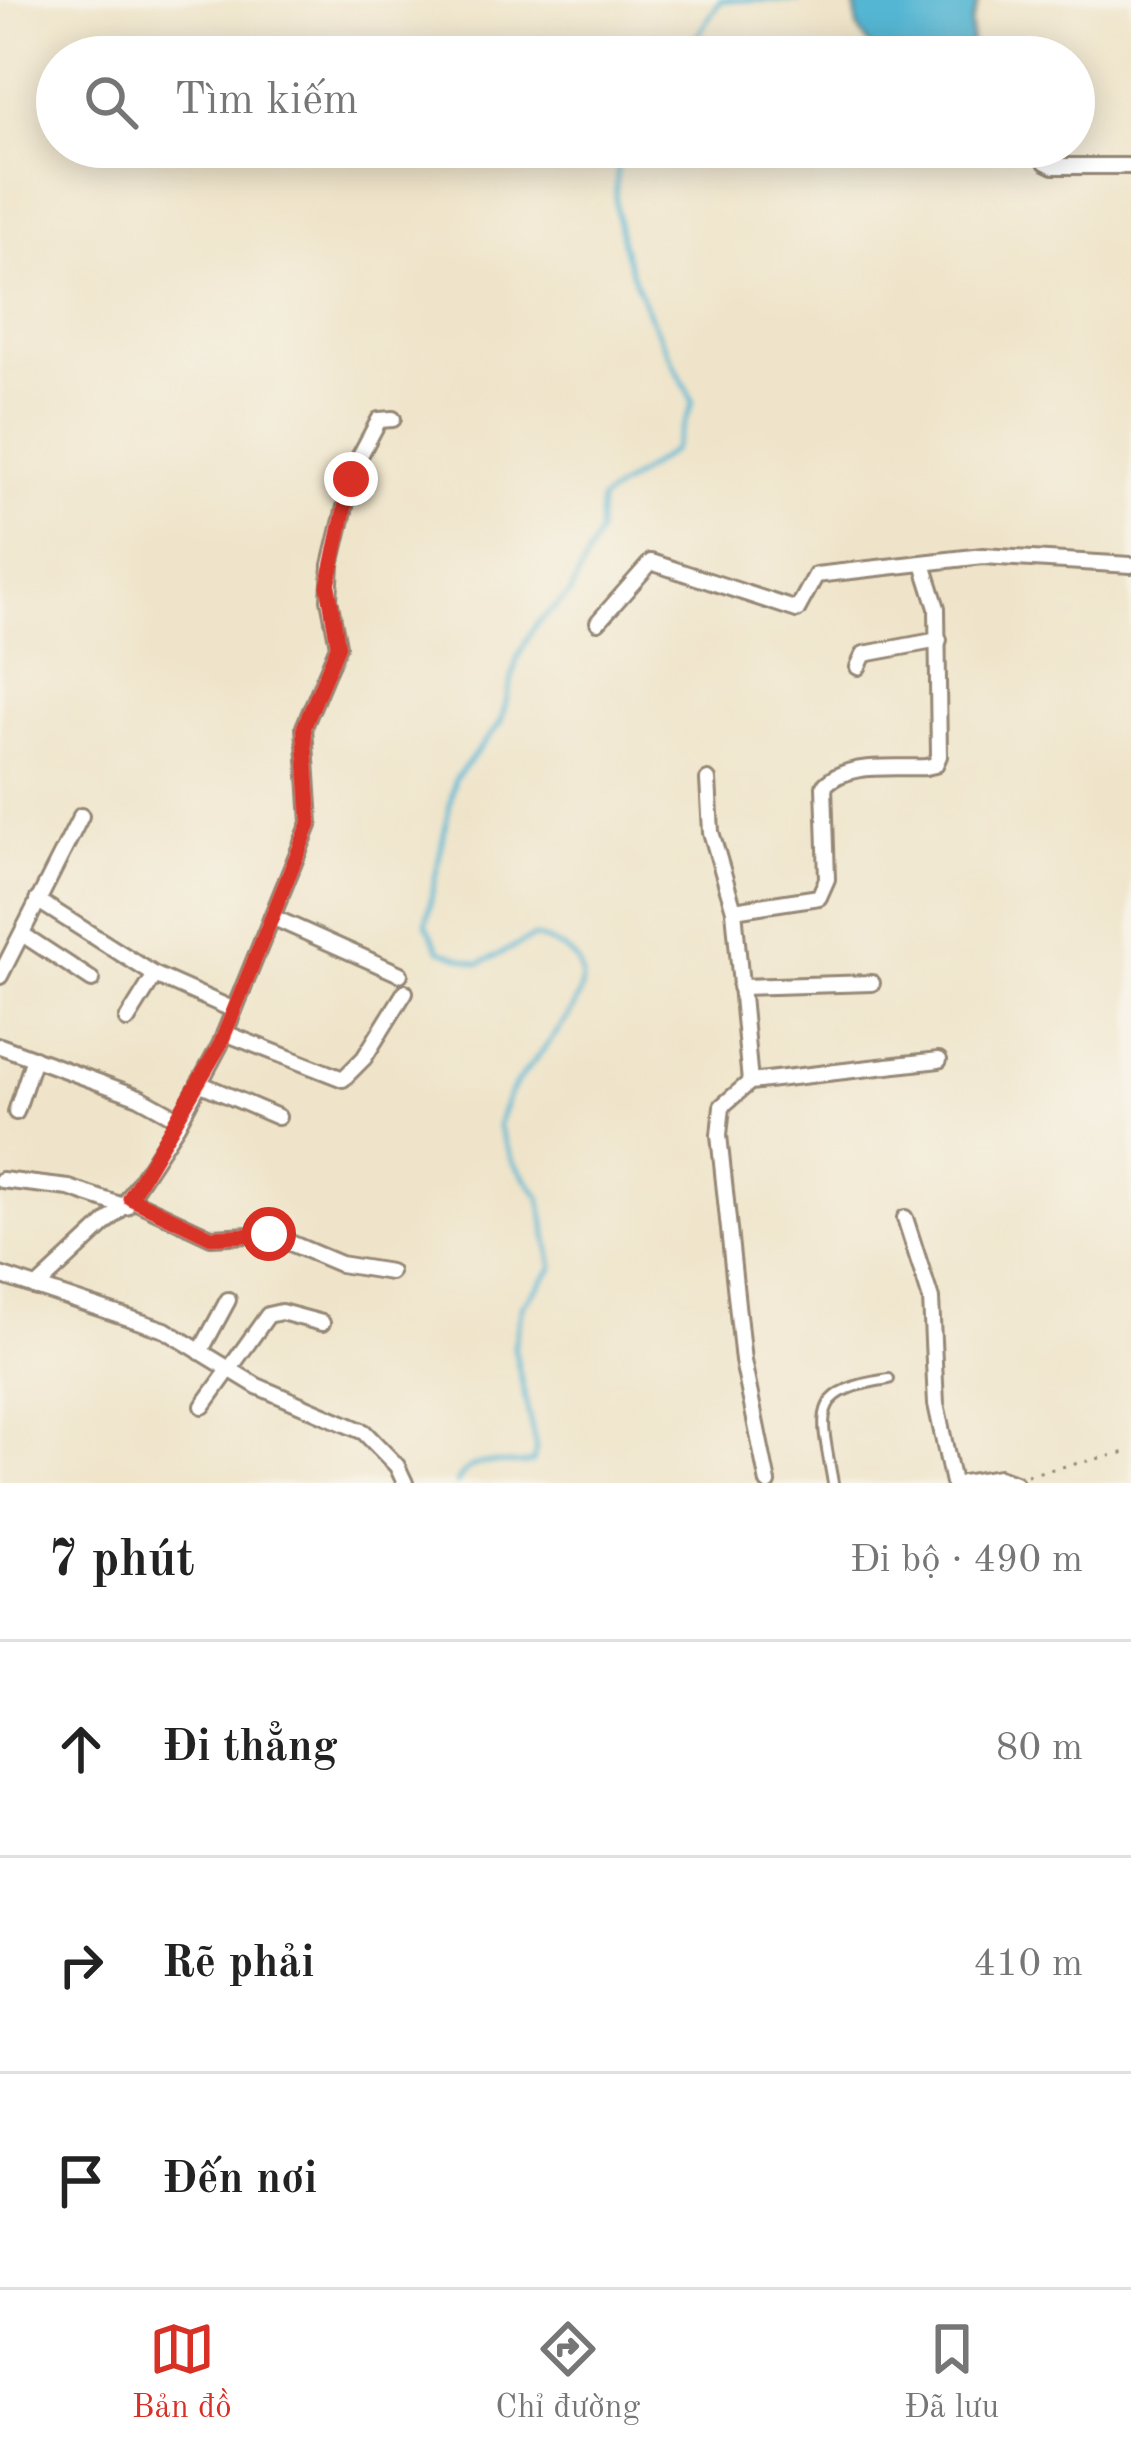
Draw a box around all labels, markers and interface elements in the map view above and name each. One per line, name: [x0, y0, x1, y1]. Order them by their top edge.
search box: [36, 36, 1095, 168]
icon: search: [78, 69, 144, 135]
text: Tìm kiếm: [174, 79, 359, 124]
route end: [324, 452, 378, 506]
route start: [242, 1207, 296, 1261]
text: 7 phút: [48, 1536, 195, 1587]
text: Đi bộ · 490 m: [850, 1541, 1083, 1580]
icon: ahead: [48, 1716, 114, 1782]
text: Đi thẳng: [162, 1726, 338, 1771]
text: 80 m: [996, 1729, 1083, 1768]
icon: right: [48, 1932, 114, 1998]
text: Rẽ phải: [162, 1942, 315, 1987]
text: 410 m: [973, 1945, 1083, 1984]
icon: arrive: [48, 2148, 114, 2214]
text: Đến nơi: [162, 2158, 317, 2203]
tab: Bản đồ: [132, 2316, 232, 2429]
tab: Chỉ đường: [495, 2316, 640, 2429]
tab: Đã lưu: [904, 2316, 999, 2429]

